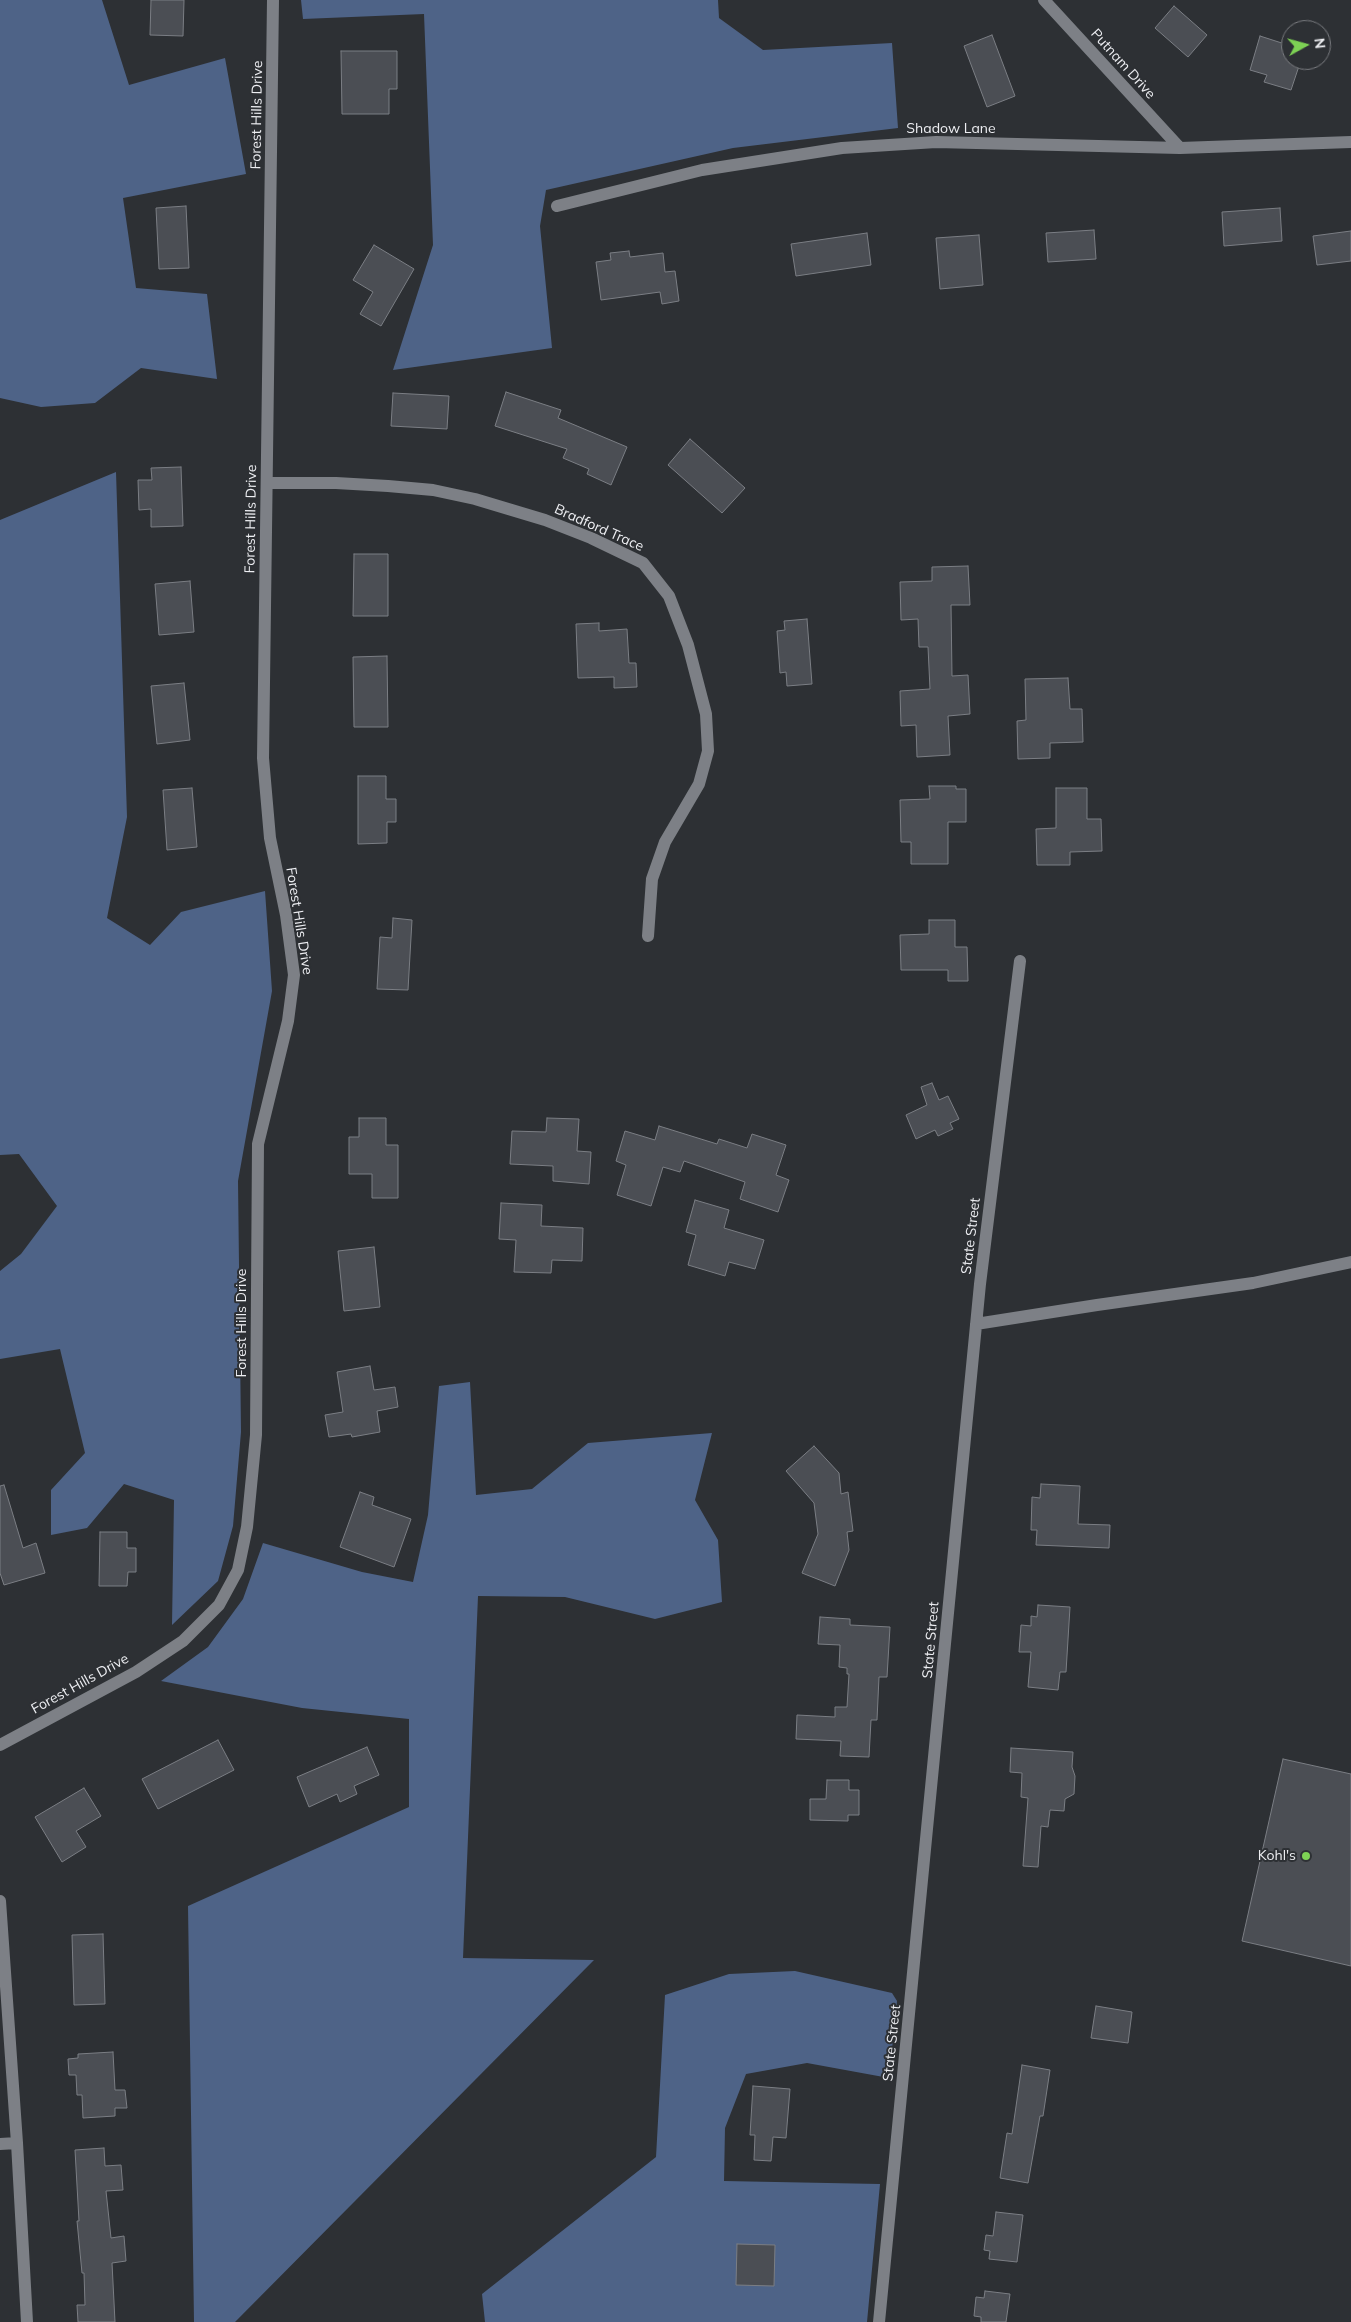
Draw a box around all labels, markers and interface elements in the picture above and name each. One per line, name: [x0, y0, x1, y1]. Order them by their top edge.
north arrow: [1281, 20, 1331, 70]
street label: Putnam Drive: [1087, 26, 1159, 102]
text: N: [1310, 37, 1329, 50]
street label: Forest Hills Drive: [248, 60, 266, 170]
street label: Shadow Lane: [906, 121, 996, 137]
street label: Forest Hills Drive: [242, 464, 260, 574]
street label: Bradford Trace: [552, 501, 646, 555]
street label: Forest Hills Drive: [282, 866, 316, 976]
street label: State Street: [958, 1197, 984, 1275]
street label: Forest Hills Drive: [234, 1269, 250, 1377]
street label: State Street: [919, 1601, 943, 1679]
street label: Forest Hills Drive: [28, 1650, 132, 1718]
place label: Kohl's: [1258, 1848, 1296, 1864]
marker: Kohl's: [1300, 1850, 1312, 1862]
street label: State Street: [880, 2004, 904, 2082]

